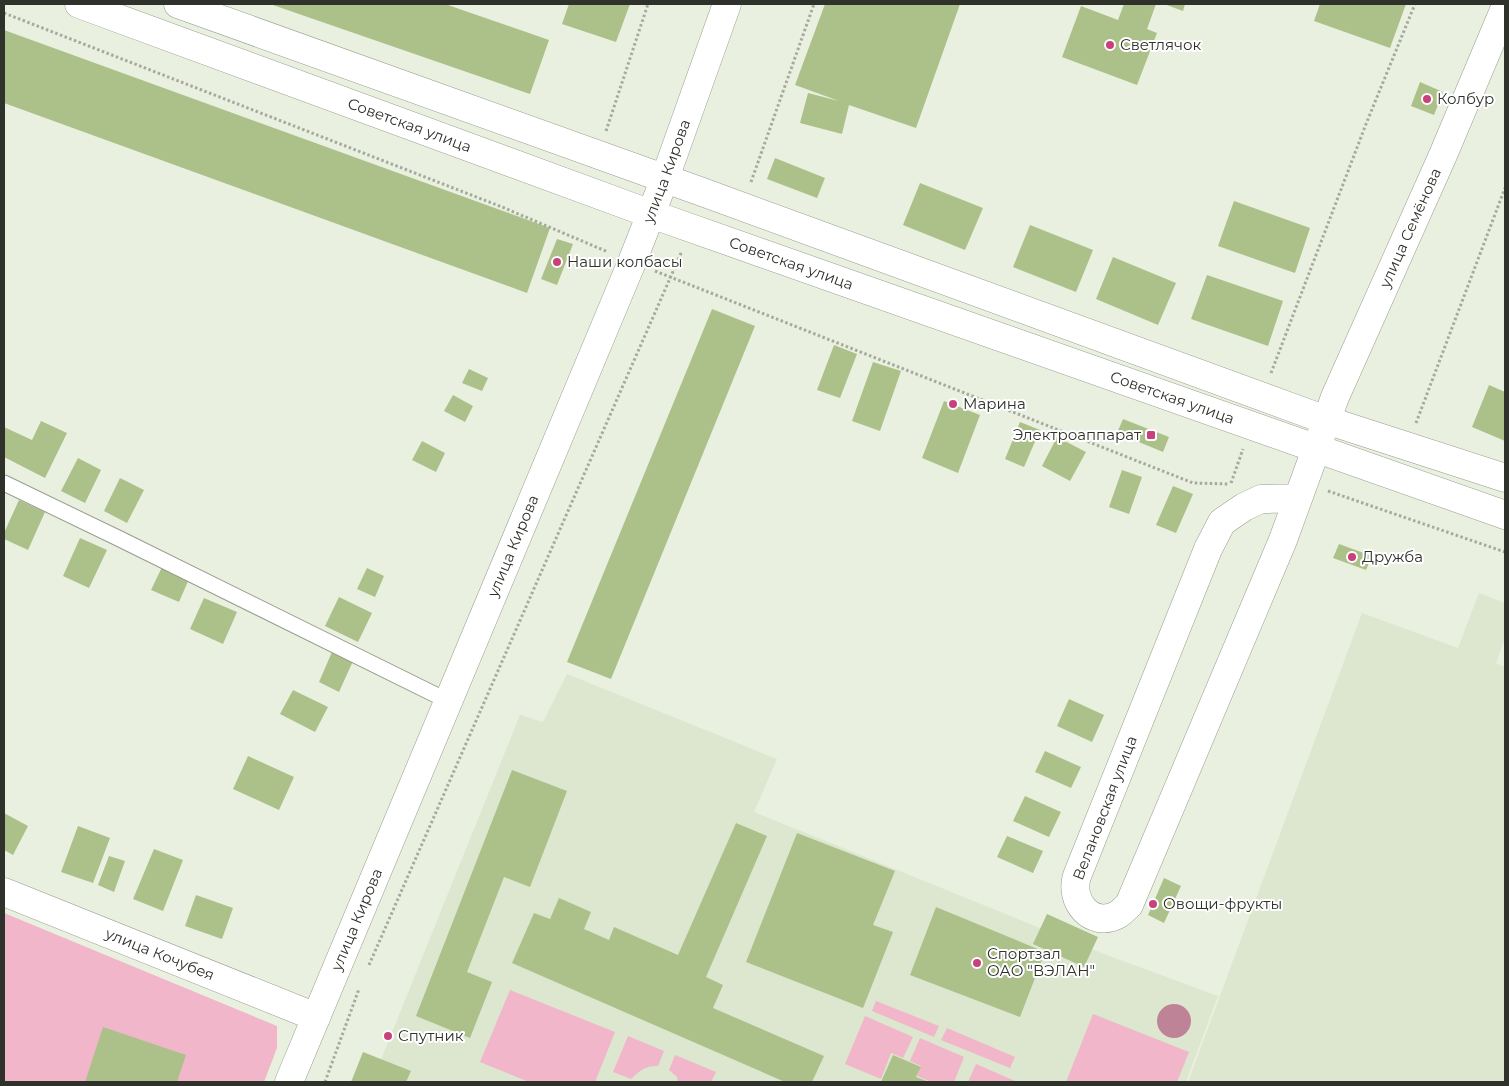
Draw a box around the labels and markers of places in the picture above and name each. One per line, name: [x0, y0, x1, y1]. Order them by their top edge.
place label: Светлячок: [1120, 35, 1202, 54]
marker: Светлячок: [1104, 39, 1116, 51]
place label: Колбур: [1437, 89, 1494, 108]
marker: Колбур: [1421, 93, 1433, 105]
place label: Наши колбасы: [567, 252, 682, 271]
marker: Наши колбасы: [551, 256, 563, 268]
place label: Марина: [963, 394, 1026, 413]
marker: Марина: [947, 398, 959, 410]
place label: Электроаппарат: [1013, 425, 1142, 444]
marker: Электроаппарат: [1145, 429, 1157, 441]
place label: Дружба: [1362, 547, 1423, 566]
marker: Дружба: [1346, 551, 1358, 563]
place label: Овощи-фрукты: [1163, 894, 1282, 913]
marker: Овощи-фрукты: [1147, 898, 1159, 910]
place label: Спортзал ОАО "ВЭЛАН": [987, 944, 1095, 980]
marker: Спортзал ОАО "ВЭЛАН": [971, 957, 983, 969]
place label: Спутник: [398, 1026, 464, 1045]
marker: Спутник: [382, 1030, 394, 1042]

